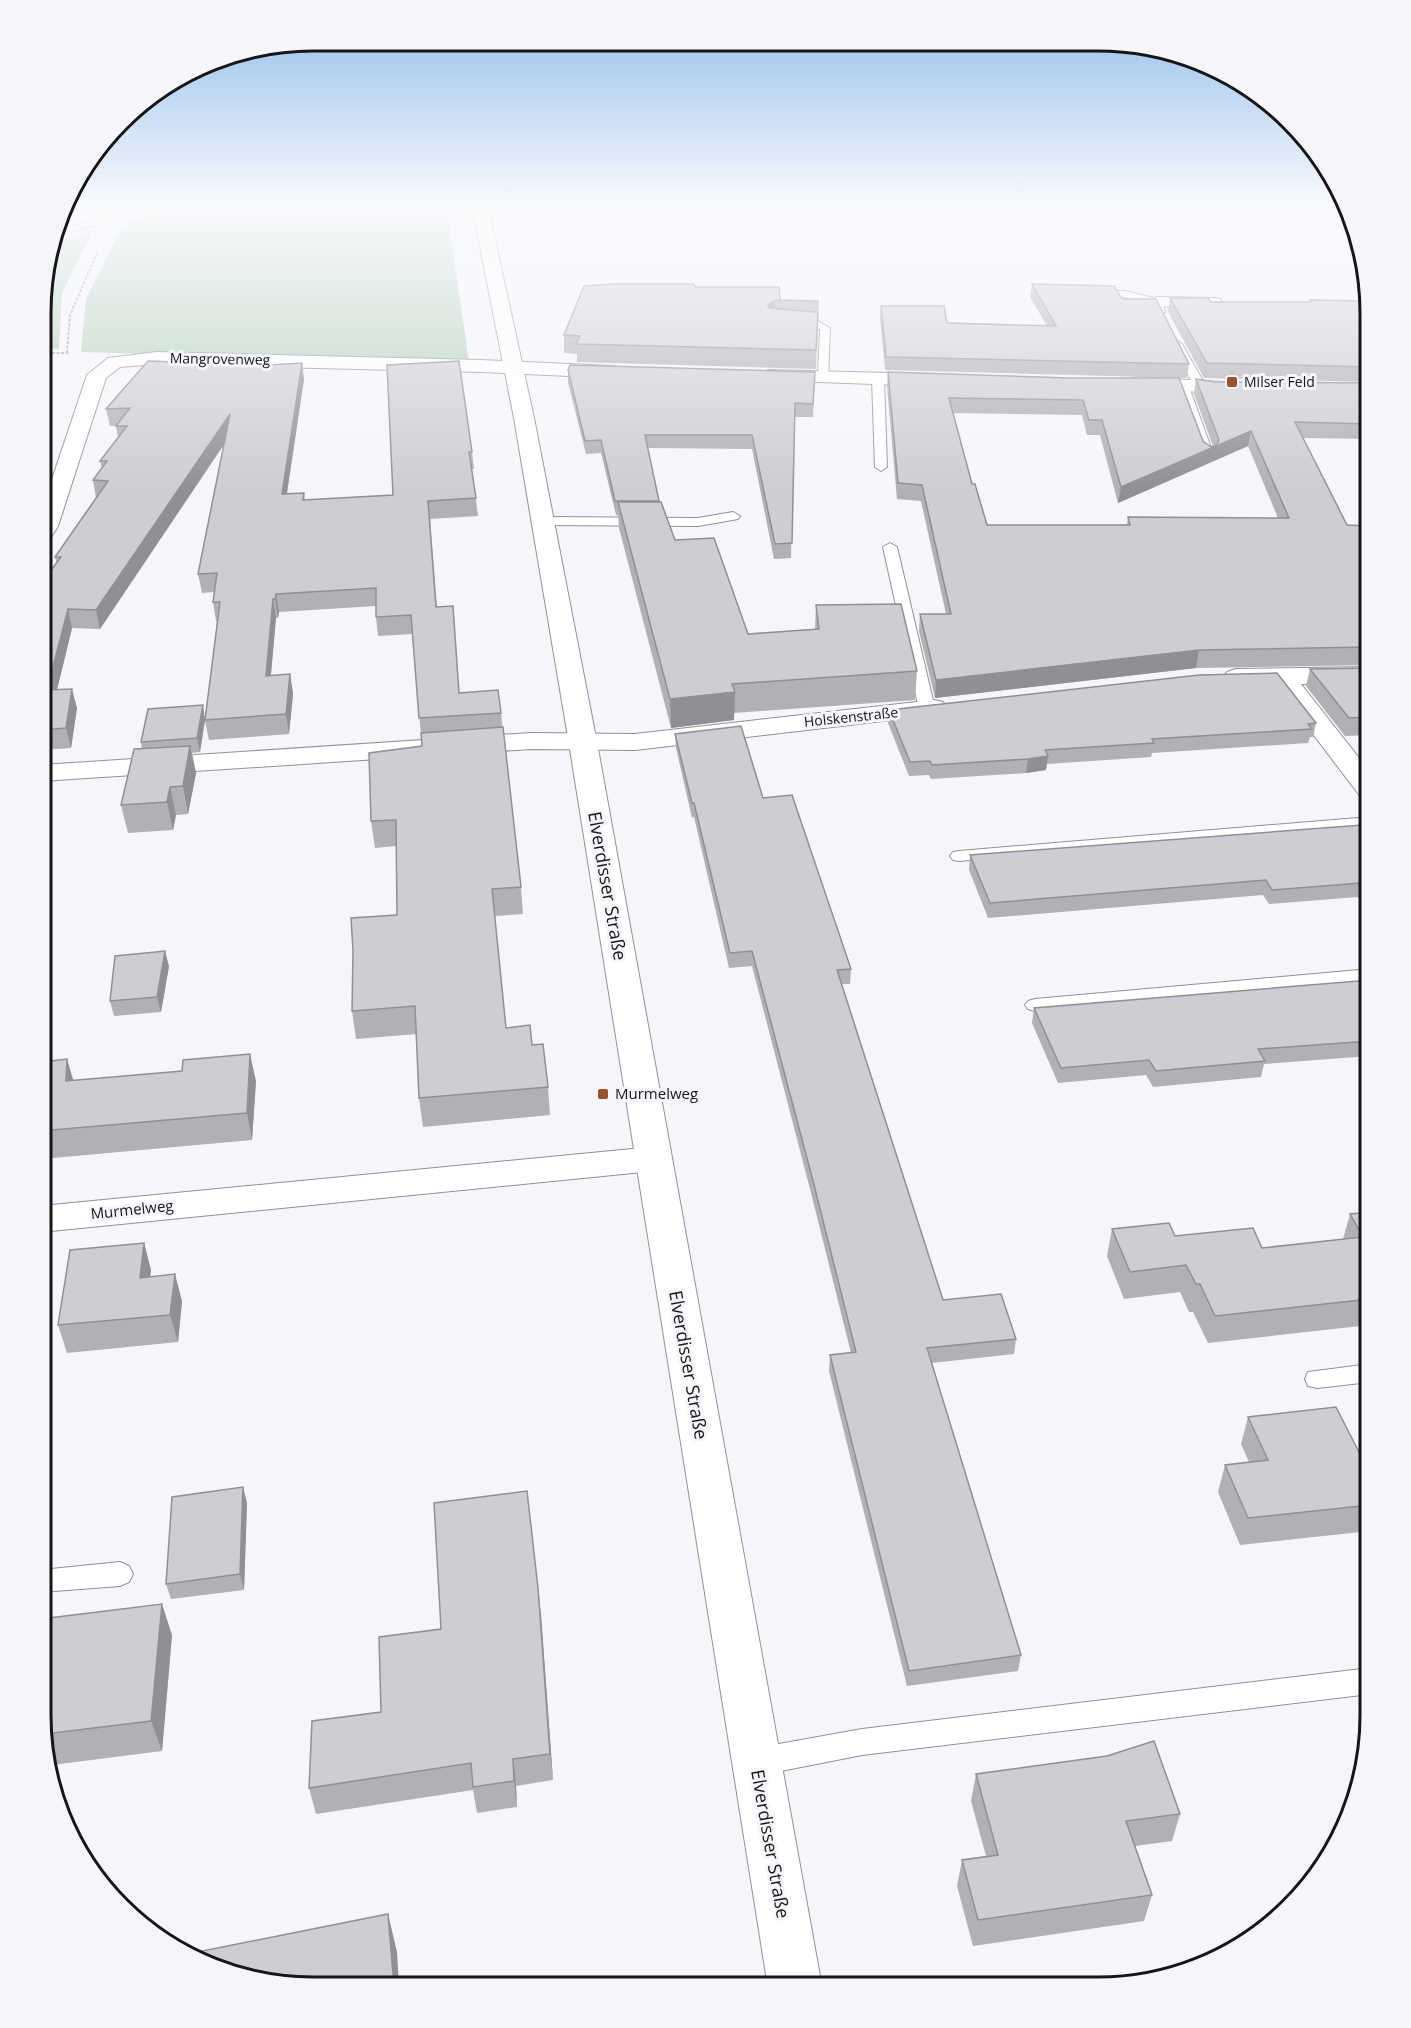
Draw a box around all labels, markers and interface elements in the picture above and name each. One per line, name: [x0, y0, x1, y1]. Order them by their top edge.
street label: Mangrovenweg: [170, 348, 271, 369]
place label: Milser Feld: [1244, 372, 1315, 391]
marker: Milser Feld: [1225, 375, 1239, 389]
street label: Holskenstraße: [803, 702, 899, 731]
street label: Elverdisser Straße: [583, 809, 633, 962]
place label: Murmelweg: [615, 1083, 698, 1103]
marker: Murmelweg: [596, 1087, 610, 1101]
street label: Murmelweg: [90, 1195, 174, 1223]
street label: Elverdisser Straße: [664, 1288, 714, 1441]
street label: Elverdisser Straße: [746, 1767, 796, 1920]

